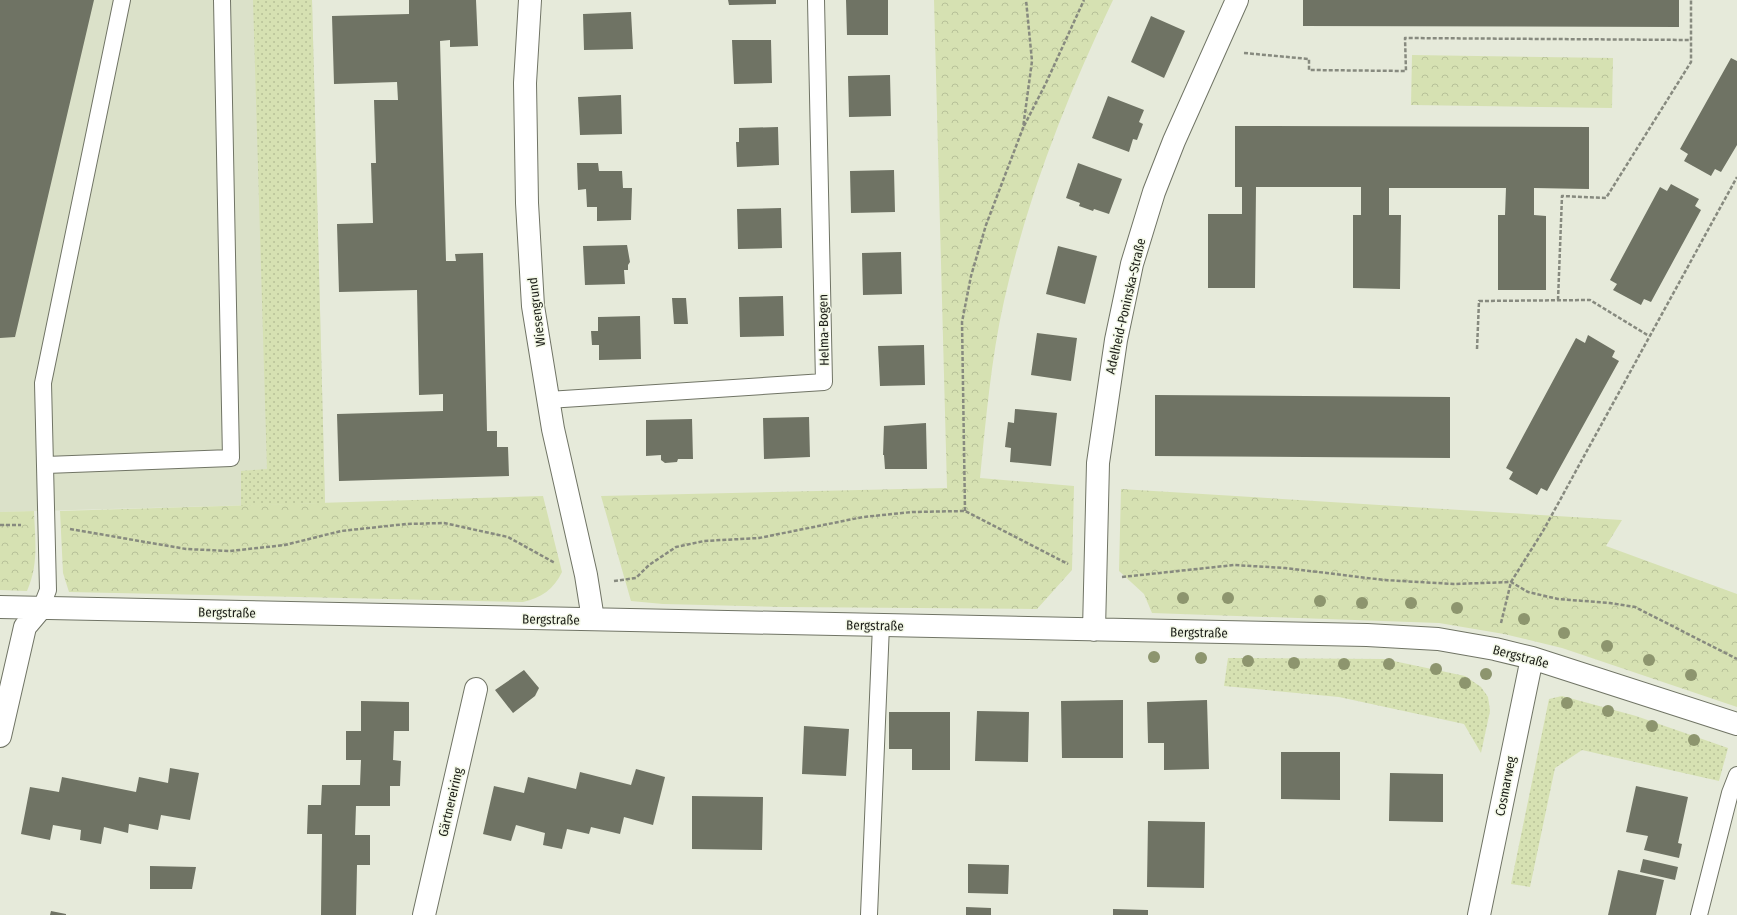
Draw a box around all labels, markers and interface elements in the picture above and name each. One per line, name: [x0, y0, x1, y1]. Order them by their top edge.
street label: Adelheid-Poninska-Straße: [1103, 237, 1148, 375]
street label: Wiesengrund: [525, 277, 548, 347]
street label: Helma-Bogen: [815, 294, 832, 366]
street label: Bergstraße: [198, 604, 256, 621]
street label: Bergstraße: [522, 611, 580, 628]
street label: Bergstraße: [846, 617, 904, 634]
street label: Bergstraße: [1170, 624, 1228, 641]
street label: Bergstraße: [1491, 642, 1551, 671]
street label: Cosmarweg: [1492, 754, 1519, 817]
street label: Gärtnereiring: [435, 765, 466, 838]

